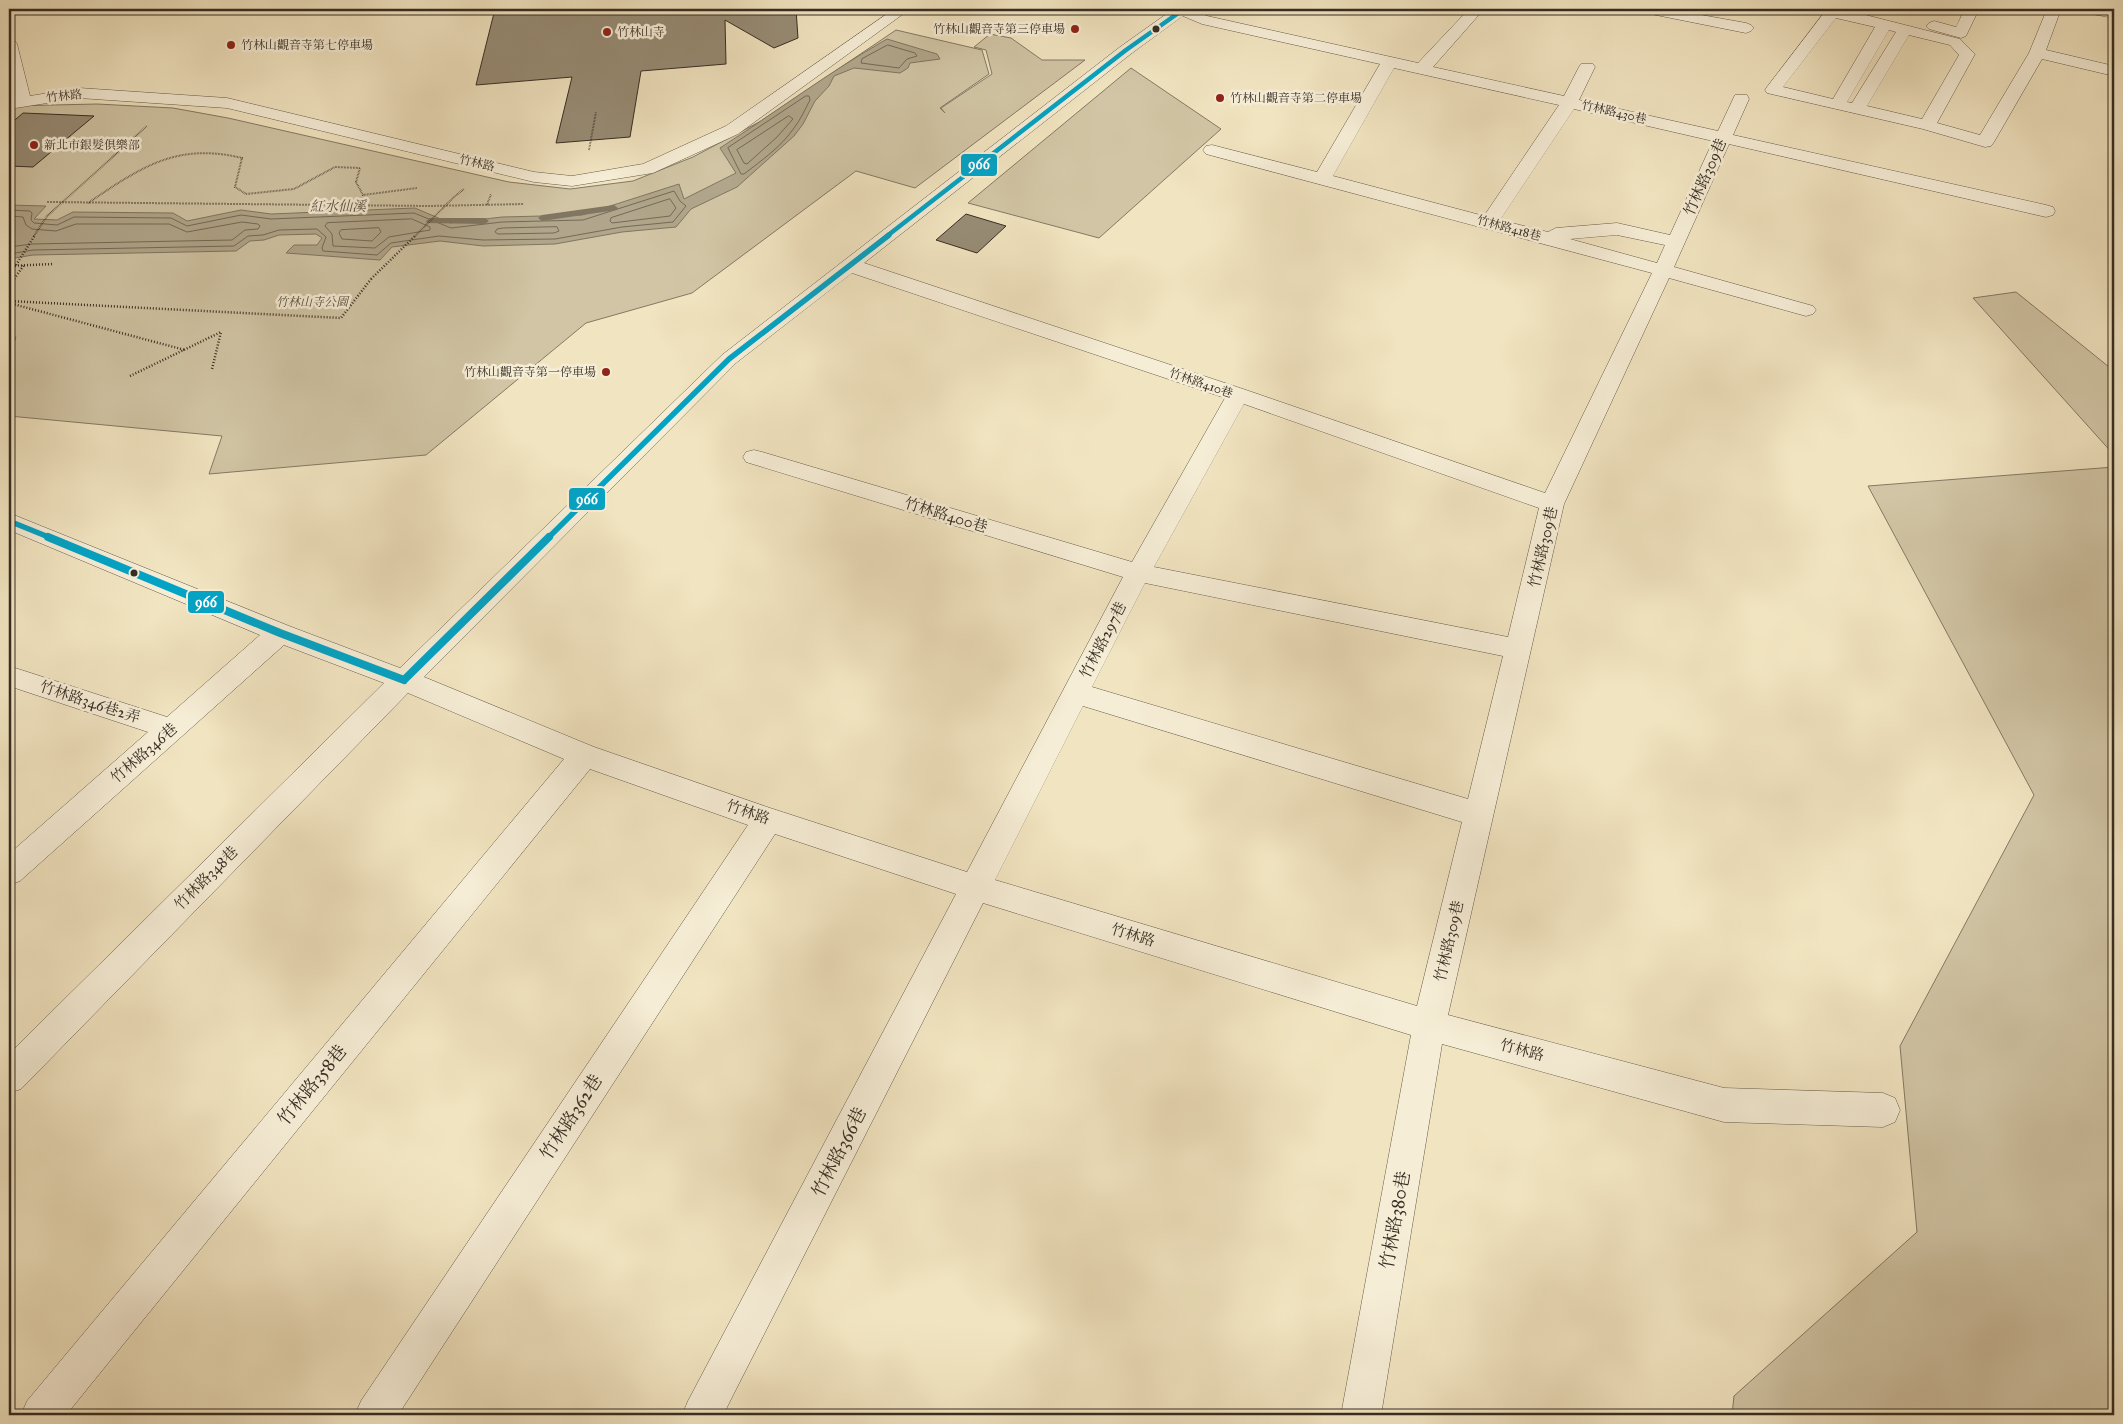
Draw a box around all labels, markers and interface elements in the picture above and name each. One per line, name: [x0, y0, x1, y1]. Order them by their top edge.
place label: 竹林山觀音寺第三停車場: [933, 22, 1065, 36]
marker: 竹林山觀音寺第三停車場: [1069, 23, 1081, 35]
unlabelled marker: [1151, 24, 1161, 34]
place label: 竹林山寺: [617, 25, 665, 39]
marker: 竹林山寺: [601, 26, 613, 38]
place label: 竹林山觀音寺第七停車場: [241, 38, 373, 52]
marker: 竹林山觀音寺第七停車場: [225, 39, 237, 51]
street label: 竹林路: [45, 87, 83, 105]
place label: 竹林山觀音寺第二停車場: [1230, 91, 1362, 105]
marker: 竹林山觀音寺第二停車場: [1214, 92, 1226, 104]
street label: 竹林路430巷: [1580, 98, 1648, 126]
street label: 竹林路309巷: [1680, 136, 1730, 218]
place label: 新北市銀髮俱樂部: [44, 138, 140, 152]
marker: 新北市銀髮俱樂部: [28, 139, 40, 151]
street label: 竹林路: [458, 152, 496, 174]
line badge: 966: [960, 153, 998, 177]
text: 966: [968, 156, 991, 174]
water label: 紅水仙溪: [310, 198, 368, 215]
street label: 竹林路418巷: [1475, 213, 1543, 243]
park label: 竹林山寺公園: [276, 295, 350, 309]
place label: 竹林山觀音寺第一停車場: [464, 365, 596, 379]
marker: 竹林山觀音寺第一停車場: [600, 366, 612, 378]
street label: 竹林路410巷: [1167, 366, 1235, 400]
line badge: 966: [568, 487, 606, 511]
text: 966: [576, 491, 599, 509]
street label: 竹林路400巷: [902, 494, 990, 536]
street label: 竹林路309巷: [1525, 505, 1561, 589]
unlabelled marker: [129, 568, 139, 578]
line badge: 966: [187, 590, 225, 614]
text: 966: [195, 594, 218, 612]
street label: 竹林路297巷: [1076, 599, 1130, 681]
street label: 竹林路346巷2弄: [38, 677, 142, 727]
street label: 竹林路346巷: [107, 719, 181, 787]
street label: 竹林路: [724, 796, 772, 828]
street label: 竹林路348巷: [171, 843, 241, 913]
street label: 竹林路309巷: [1431, 899, 1467, 983]
street label: 竹林路: [1109, 920, 1157, 950]
street label: 竹林路: [1498, 1035, 1546, 1065]
street label: 竹林路358巷: [273, 1040, 351, 1130]
street label: 竹林路362巷: [535, 1070, 607, 1164]
street label: 竹林路366巷: [807, 1103, 871, 1201]
street label: 竹林路380巷: [1376, 1169, 1414, 1271]

